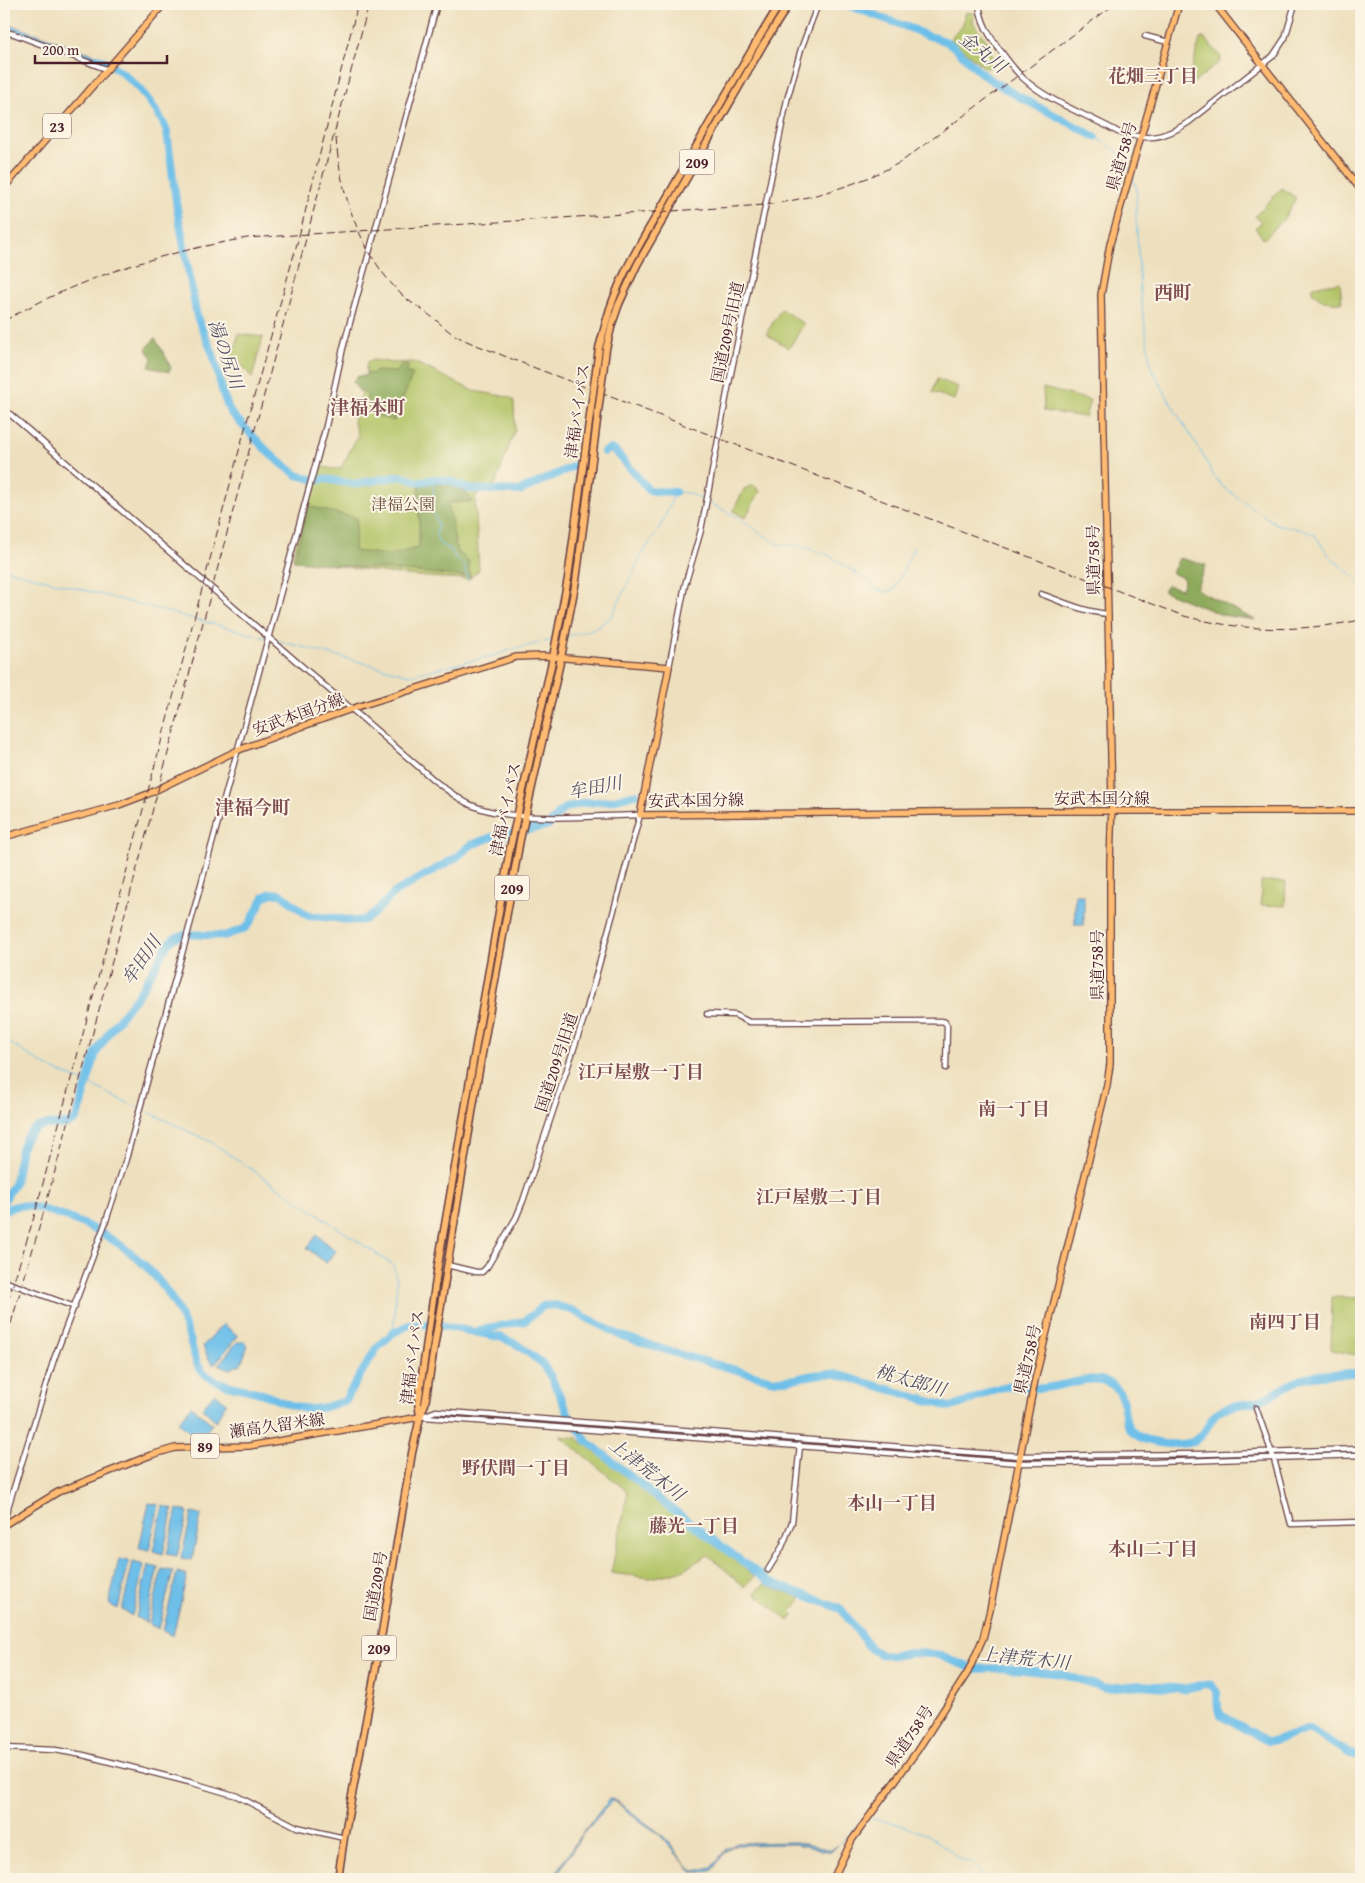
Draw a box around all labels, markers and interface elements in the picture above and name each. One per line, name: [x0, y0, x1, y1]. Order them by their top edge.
water label: 金丸川: [953, 25, 1014, 80]
scale bar: [35, 32, 168, 64]
text: 200 m: [42, 39, 80, 60]
district label: 花畑三丁目: [1108, 62, 1198, 89]
road number: 23: [43, 114, 71, 138]
street label: 県道758号: [1100, 119, 1142, 193]
road number: 209: [680, 150, 714, 174]
district label: 西町: [1154, 278, 1192, 306]
street label: 国道209号旧道: [705, 279, 749, 385]
water label: 湯の尻川: [202, 316, 251, 394]
street label: 津福バイパス: [558, 362, 596, 460]
district label: 津福本町: [330, 393, 406, 421]
park label: 津福公園: [371, 492, 435, 516]
street label: 県道758号: [1080, 524, 1106, 596]
street label: 安武本国分線: [249, 686, 347, 742]
street label: 津福バイパス: [483, 760, 527, 858]
water label: 牟田川: [566, 768, 626, 805]
street label: 安武本国分線: [1054, 786, 1150, 810]
street label: 安武本国分線: [648, 787, 744, 813]
district label: 津福今町: [215, 793, 291, 821]
road number: 209: [494, 876, 530, 900]
water label: 牟田川: [115, 928, 168, 990]
street label: 県道758号: [1085, 929, 1109, 1001]
street label: 国道209号旧道: [529, 1009, 583, 1115]
district label: 江戸屋敷一丁目: [578, 1058, 704, 1085]
district label: 南一丁目: [978, 1095, 1050, 1122]
district label: 江戸屋敷二丁目: [756, 1183, 882, 1210]
street label: 津福バイパス: [394, 1308, 430, 1406]
district label: 南四丁目: [1249, 1308, 1321, 1335]
street label: 県道758号: [1007, 1322, 1047, 1396]
water label: 桃太郎川: [873, 1357, 951, 1403]
street label: 瀬高久留米線: [228, 1406, 326, 1444]
water label: 上津荒木川: [603, 1431, 692, 1509]
road number: 89: [191, 1434, 219, 1458]
district label: 野伏間一丁目: [462, 1454, 570, 1481]
district label: 本山一丁目: [847, 1489, 937, 1516]
district label: 藤光一丁目: [649, 1512, 739, 1539]
district label: 本山二丁目: [1108, 1535, 1198, 1562]
street label: 国道209号: [357, 1549, 393, 1623]
road number: 209: [362, 1636, 396, 1660]
water label: 上津荒木川: [979, 1640, 1073, 1676]
street label: 県道758号: [879, 1700, 939, 1772]

